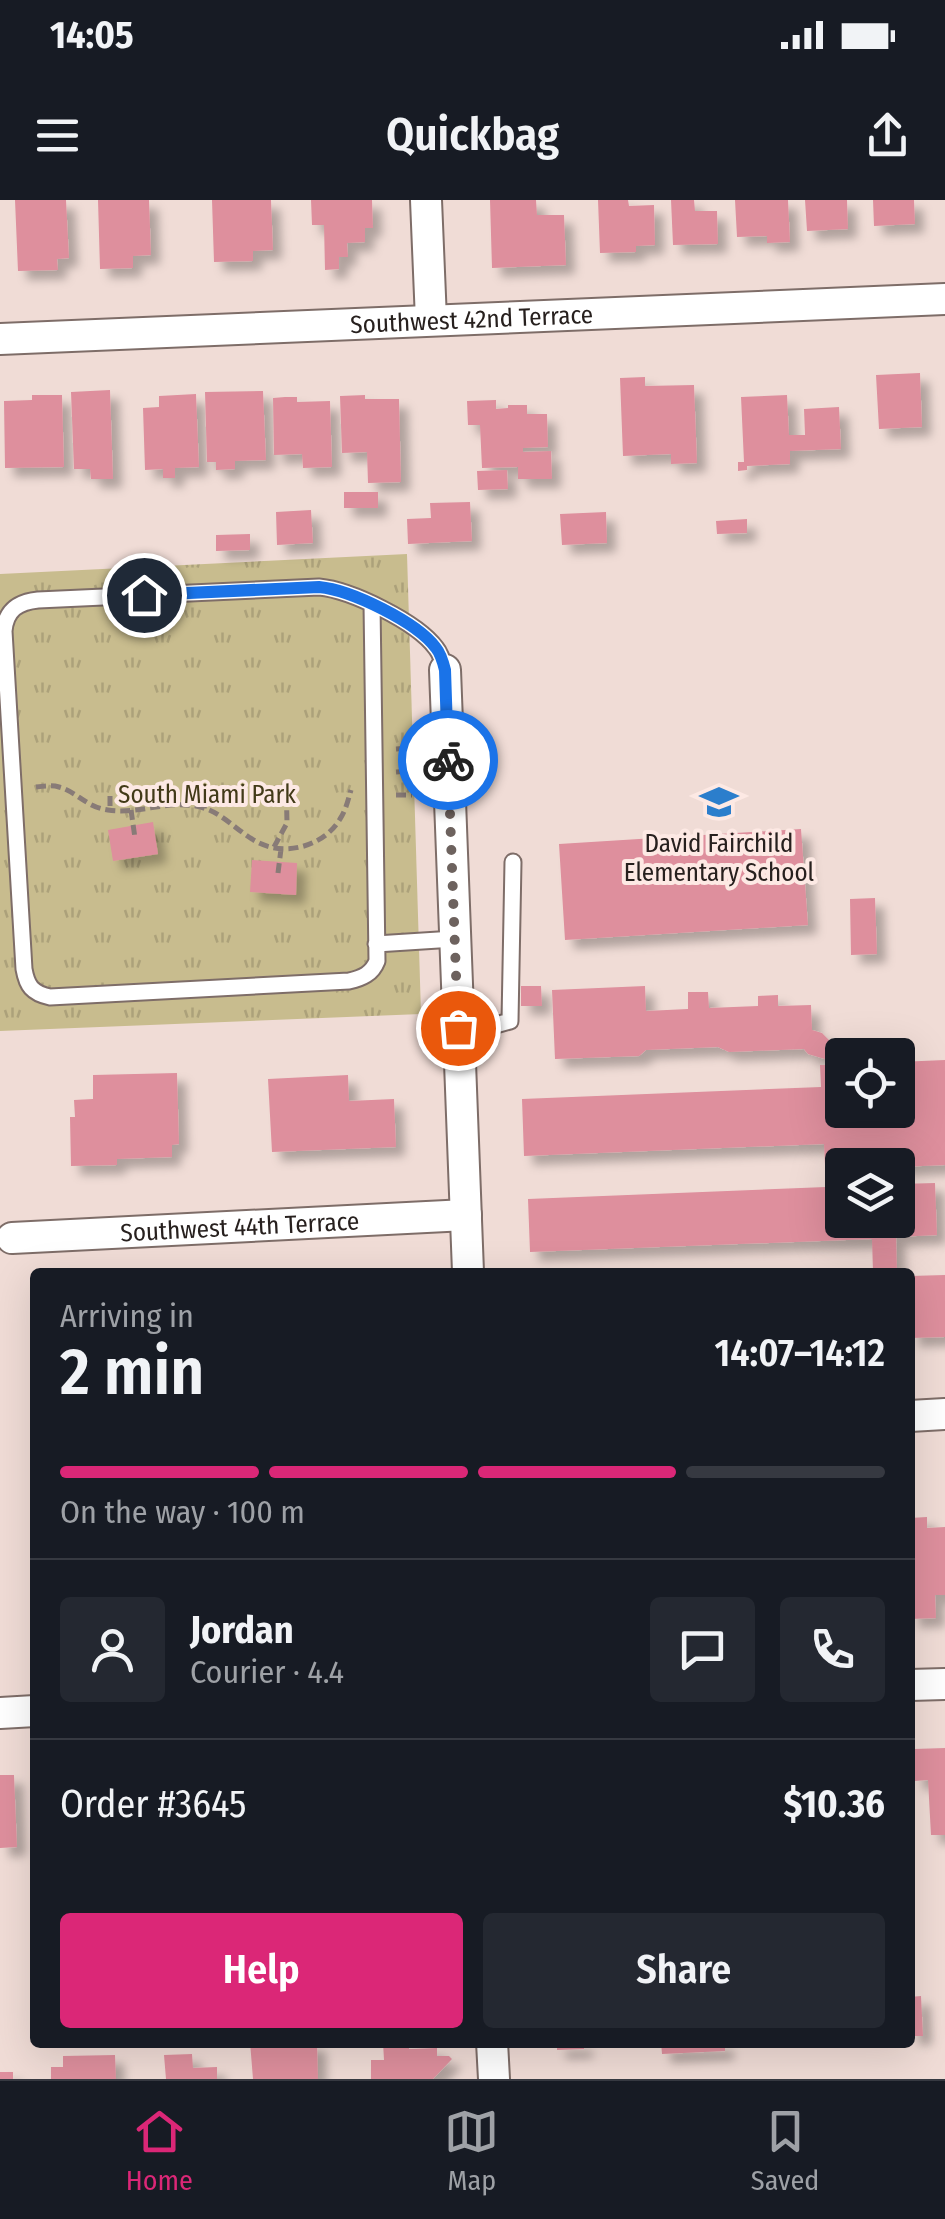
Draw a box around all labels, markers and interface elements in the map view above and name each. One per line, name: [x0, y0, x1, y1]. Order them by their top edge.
text: 14:05: [50, 12, 134, 58]
icon: menu: [30, 108, 85, 163]
text: Quickbag: [386, 108, 559, 162]
icon: share: [860, 108, 915, 163]
street label: Southwest 42nd Terrace: [350, 300, 594, 340]
pin: [102, 553, 187, 638]
icon: home: [117, 568, 172, 623]
courier: [398, 710, 498, 810]
icon: bike: [421, 733, 476, 788]
park label: South Miami Park: [118, 780, 296, 810]
school or university icon: David Fairchild Elementary School: [698, 781, 740, 823]
place label: David Fairchild Elementary School: [624, 829, 815, 888]
pin: [416, 986, 501, 1071]
icon: bag: [431, 1001, 486, 1056]
map controls: [825, 1038, 915, 1238]
button: locate: [825, 1038, 915, 1128]
button: layers: [825, 1148, 915, 1238]
street label: Southwest 44th Terrace: [120, 1206, 360, 1248]
text: Arriving in: [60, 1297, 194, 1335]
text: 14:07–14:12: [715, 1330, 885, 1376]
text: 2 min: [60, 1333, 204, 1411]
text: On the way · 100 m: [60, 1493, 305, 1531]
button: person: [60, 1597, 165, 1702]
button: chat: [650, 1597, 755, 1702]
button: phone: [780, 1597, 885, 1702]
text: Jordan: [190, 1607, 294, 1653]
text: Courier · 4.4: [190, 1653, 344, 1691]
text: Order #3645: [60, 1781, 246, 1827]
text: $10.36: [783, 1781, 885, 1827]
button: Help: [60, 1913, 463, 2028]
button: Share: [483, 1913, 885, 2028]
tab: Home: [126, 2104, 193, 2197]
tab: Map: [444, 2104, 499, 2197]
tab: Saved: [751, 2104, 819, 2197]

